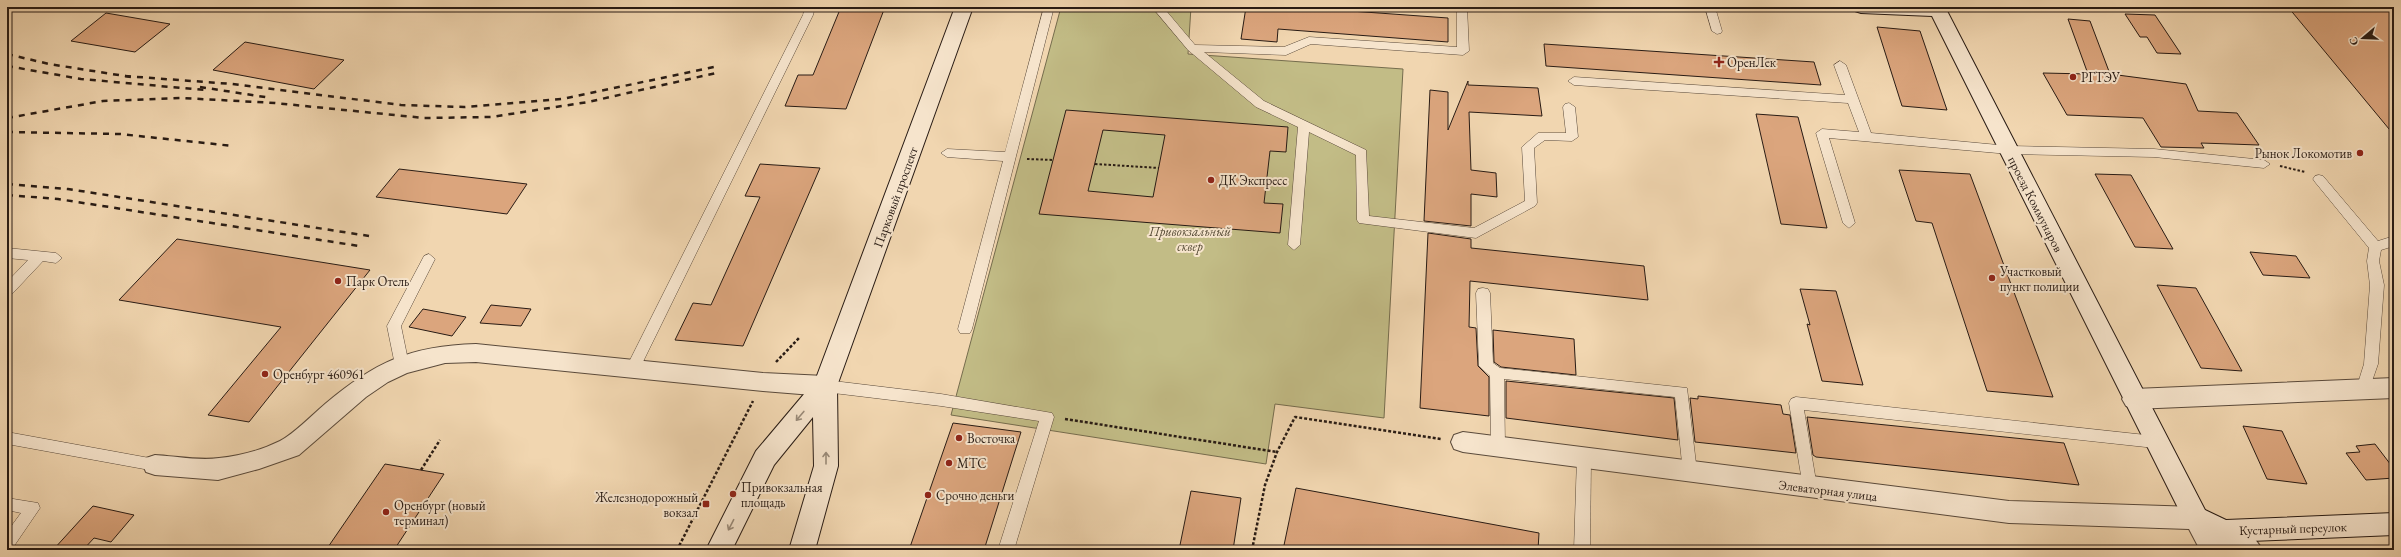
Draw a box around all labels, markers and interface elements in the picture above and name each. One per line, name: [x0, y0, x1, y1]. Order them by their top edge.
north arrow: [2343, 18, 2383, 58]
text: С: [2346, 35, 2361, 47]
place label: ОренЛек: [1727, 54, 1777, 71]
marker: ОренЛек: [1714, 57, 1724, 67]
place label: РГТЭУ: [2081, 69, 2121, 86]
marker: РГТЭУ: [2068, 72, 2078, 82]
street label: Парковый проспект: [869, 144, 922, 250]
place label: Рынок Локомотив: [2255, 145, 2352, 162]
marker: Рынок Локомотив: [2355, 148, 2365, 158]
street label: проезд Коммунаров: [2004, 153, 2067, 255]
place label: ДК Экспресс: [1219, 172, 1287, 189]
marker: ДК Экспресс: [1206, 175, 1216, 185]
park label: Привокзальный сквер: [1148, 223, 1231, 255]
place label: Участковый пункт полиции: [1999, 263, 2079, 295]
place label: Парк Отель: [346, 273, 409, 290]
marker: Участковый пункт полиции: [1987, 273, 1997, 283]
marker: Парк Отель: [333, 276, 343, 286]
place label: Оренбург 460961: [273, 366, 364, 383]
marker: Оренбург 460961: [260, 369, 270, 379]
one-way arrow: [796, 410, 805, 421]
place label: Восточка: [967, 430, 1016, 447]
marker: Восточка: [954, 433, 964, 443]
one-way arrow: [822, 452, 830, 465]
place label: МТС: [957, 455, 986, 472]
marker: МТС: [944, 458, 954, 468]
street label: Элеваторная улица: [1778, 476, 1879, 505]
place label: Привокзальная площадь: [741, 479, 823, 511]
place label: Срочно деньги: [936, 487, 1014, 504]
place label: Железнодорожный вокзал: [594, 489, 698, 521]
marker: Привокзальная площадь: [728, 489, 738, 499]
marker: Срочно деньги: [923, 490, 933, 500]
place label: Оренбург (новый терминал): [394, 497, 486, 529]
marker: Железнодорожный вокзал: [701, 499, 711, 509]
marker: Оренбург (новый терминал): [381, 507, 391, 517]
street label: Кустарный переулок: [2239, 518, 2348, 539]
one-way arrow: [727, 519, 735, 531]

